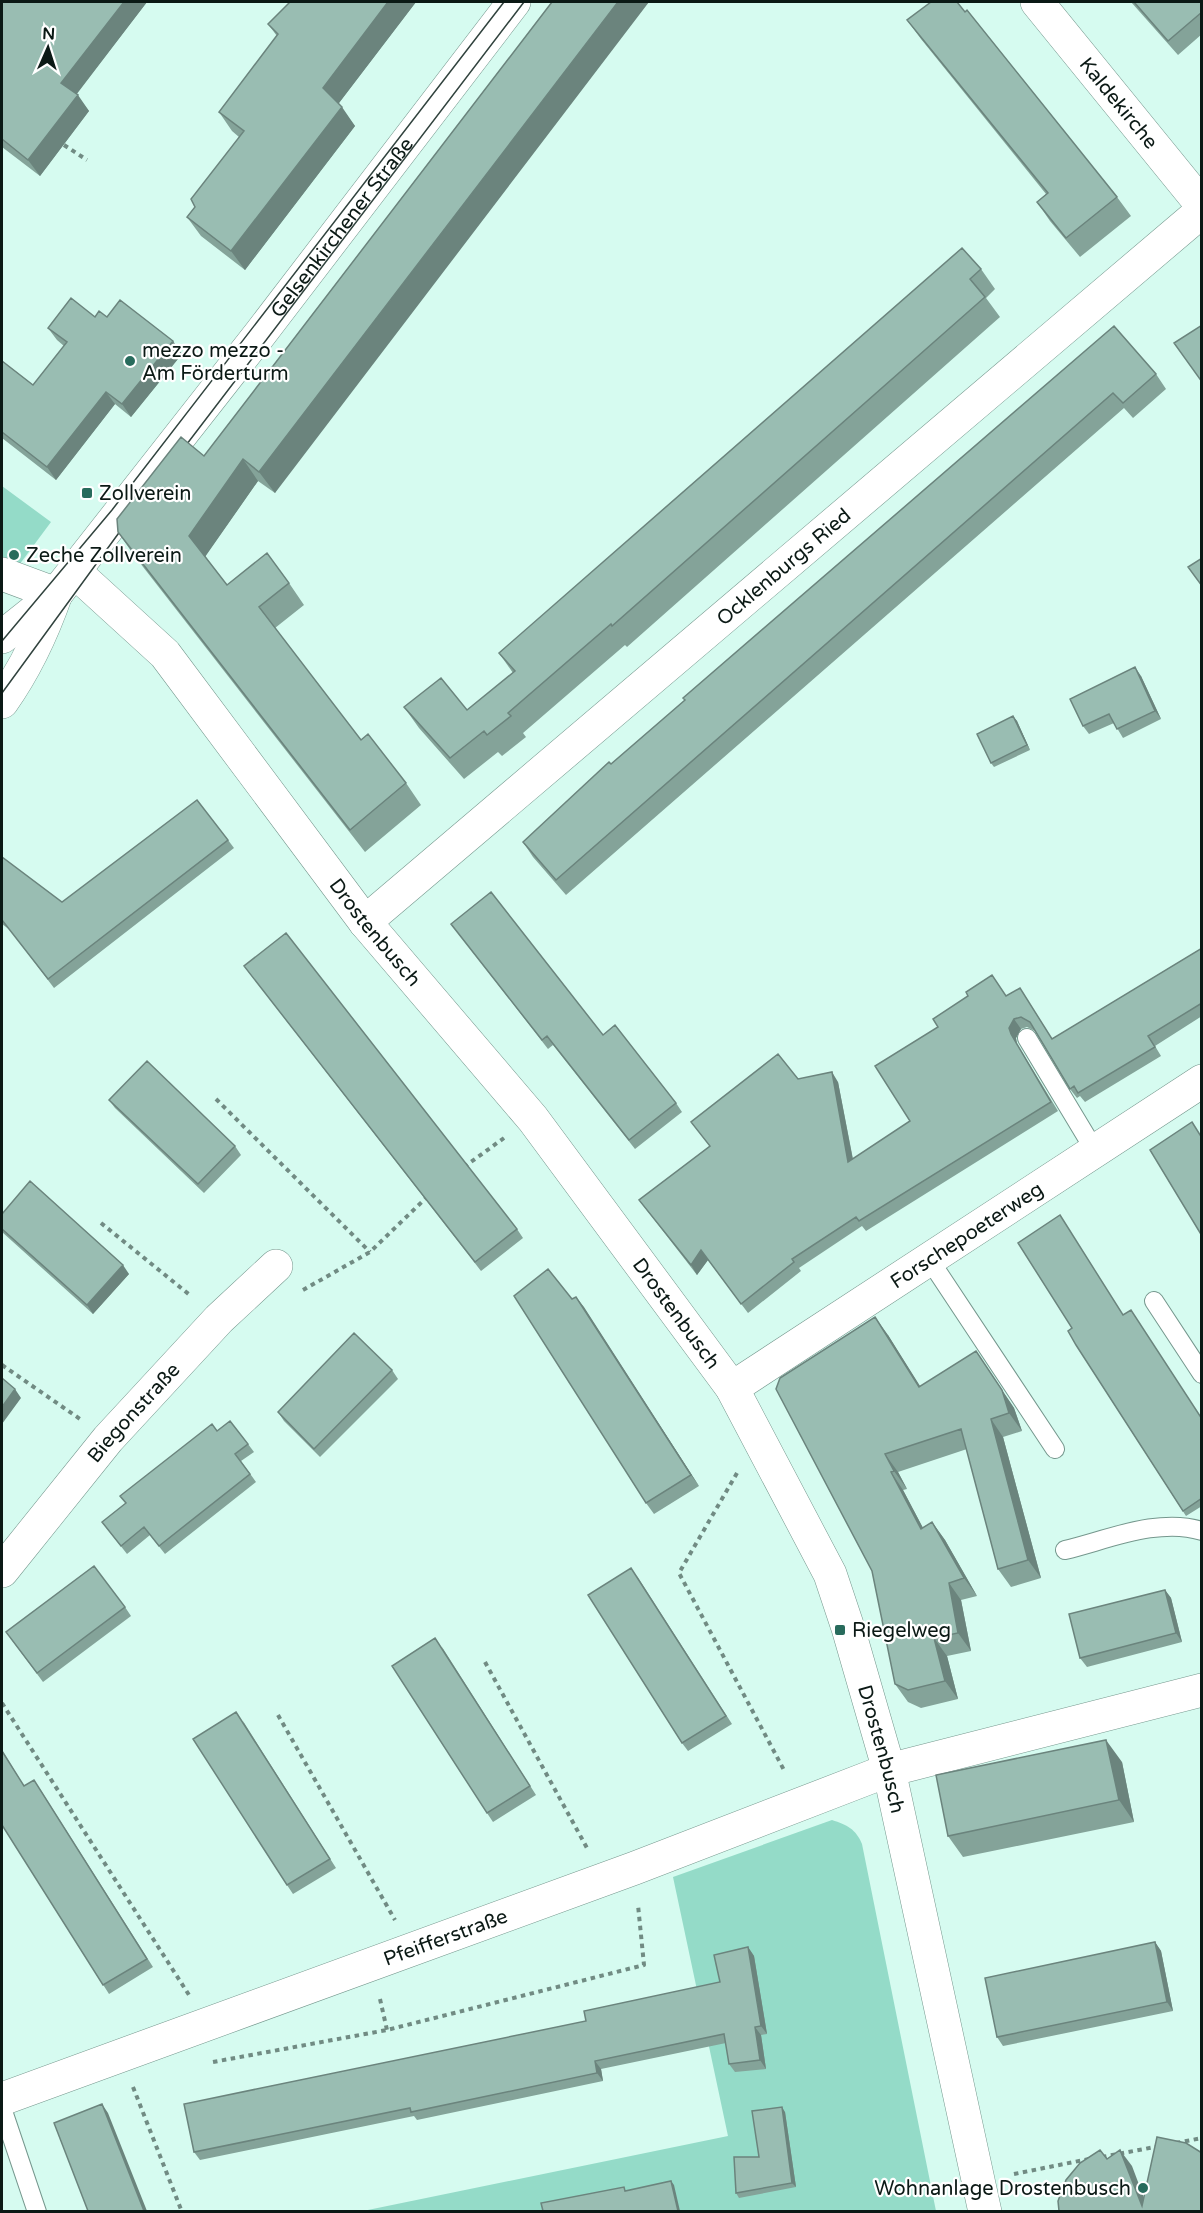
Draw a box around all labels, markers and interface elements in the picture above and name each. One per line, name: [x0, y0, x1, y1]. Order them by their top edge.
north arrow: [18, 18, 78, 78]
text: N: [42, 24, 56, 44]
street label: Kaldekirche: [1074, 53, 1163, 154]
street label: Gelsenkirchener Straße: [266, 133, 419, 323]
place label: mezzo mezzo - Am Förderturm: [142, 339, 289, 386]
marker: mezzo mezzo - Am Förderturm: [123, 354, 137, 368]
place label: Zollverein: [99, 482, 192, 506]
marker: Zollverein: [80, 486, 94, 500]
street label: Ocklenburgs Ried: [712, 504, 856, 631]
place label: Zeche Zollverein: [26, 544, 182, 568]
marker: Zeche Zollverein: [7, 548, 21, 562]
street label: Drostenbusch: [324, 874, 426, 992]
street label: Forschepoeterweg: [886, 1177, 1048, 1294]
street label: Drostenbusch: [627, 1253, 725, 1374]
street label: Biegonstraße: [83, 1358, 185, 1468]
place label: Riegelweg: [852, 1619, 951, 1643]
marker: Riegelweg: [833, 1623, 847, 1637]
street label: Drostenbusch: [852, 1682, 909, 1816]
street label: Pfeifferstraße: [380, 1905, 511, 1972]
place label: Wohnanlage Drostenbusch: [874, 2177, 1131, 2201]
marker: Wohnanlage Drostenbusch: [1136, 2181, 1150, 2195]

